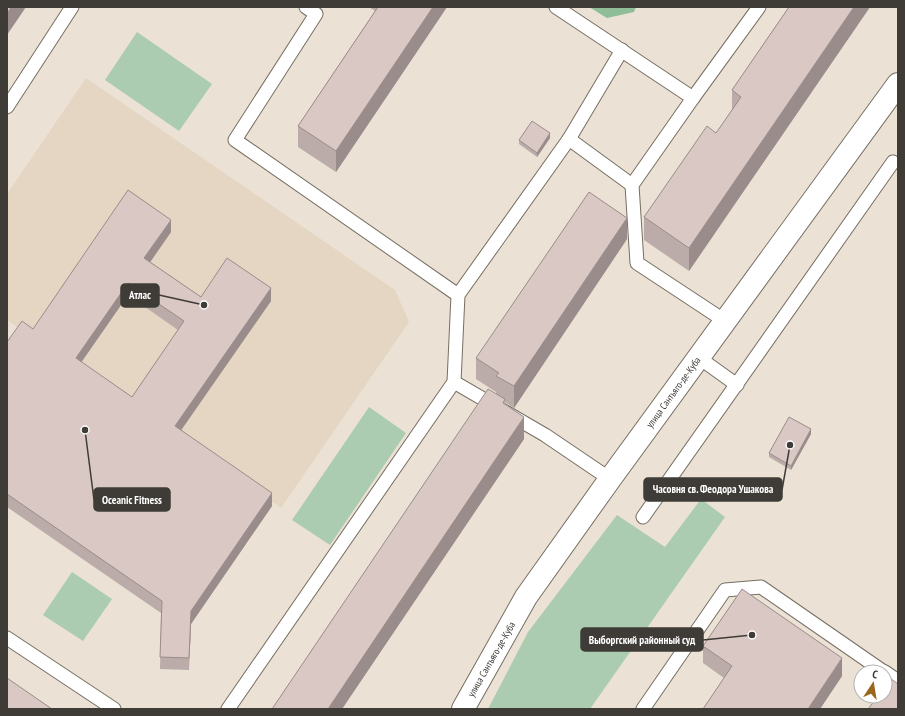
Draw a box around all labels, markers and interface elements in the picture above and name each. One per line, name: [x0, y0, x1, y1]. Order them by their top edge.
callout: Атлас: [121, 284, 159, 307]
text: Атлас: [128, 288, 151, 302]
street label: улица Сантьяго-де-Куба: [643, 354, 704, 430]
callout: Часовня св. Феодора Ушакова: [644, 478, 782, 501]
text: Часовня св. Феодора Ушакова: [653, 482, 774, 496]
callout: Oceanic Fitness: [94, 488, 170, 511]
text: Oceanic Fitness: [102, 493, 162, 507]
street label: улица Сантьяго-де-Куба: [465, 619, 518, 699]
callout: Выборгский районный суд: [581, 628, 703, 651]
text: Выборгский районный суд: [589, 633, 696, 647]
north arrow: [853, 664, 893, 704]
text: С: [871, 667, 879, 682]

